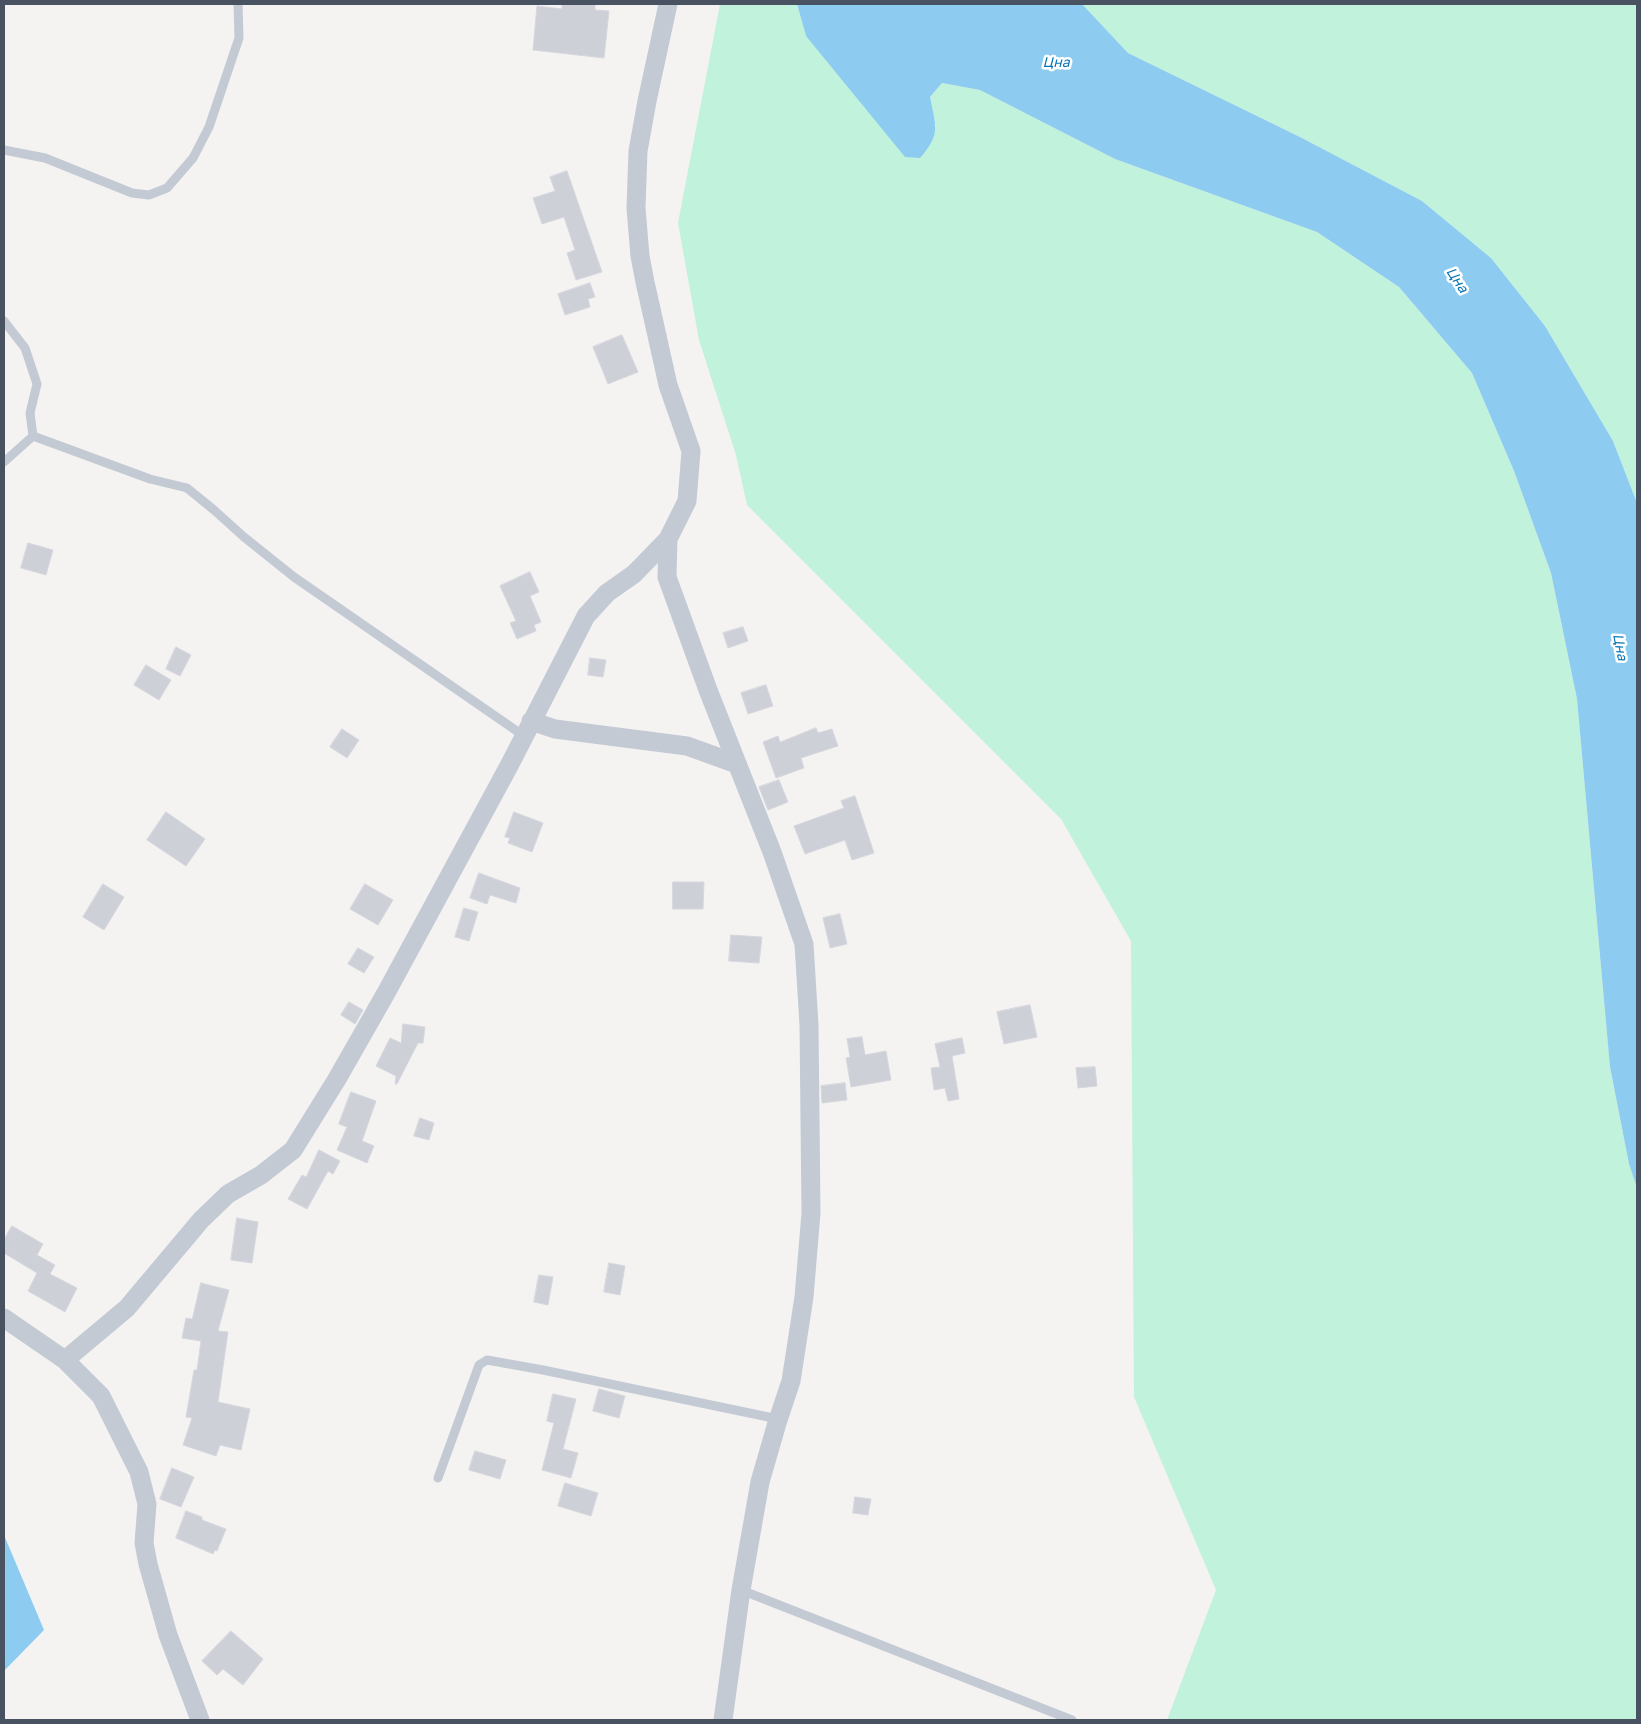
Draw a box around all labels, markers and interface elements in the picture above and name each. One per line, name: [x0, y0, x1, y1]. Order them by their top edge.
water label: Цна: [1042, 55, 1070, 71]
water label: Цна: [1442, 264, 1472, 296]
water label: Цна: [1609, 632, 1631, 662]

